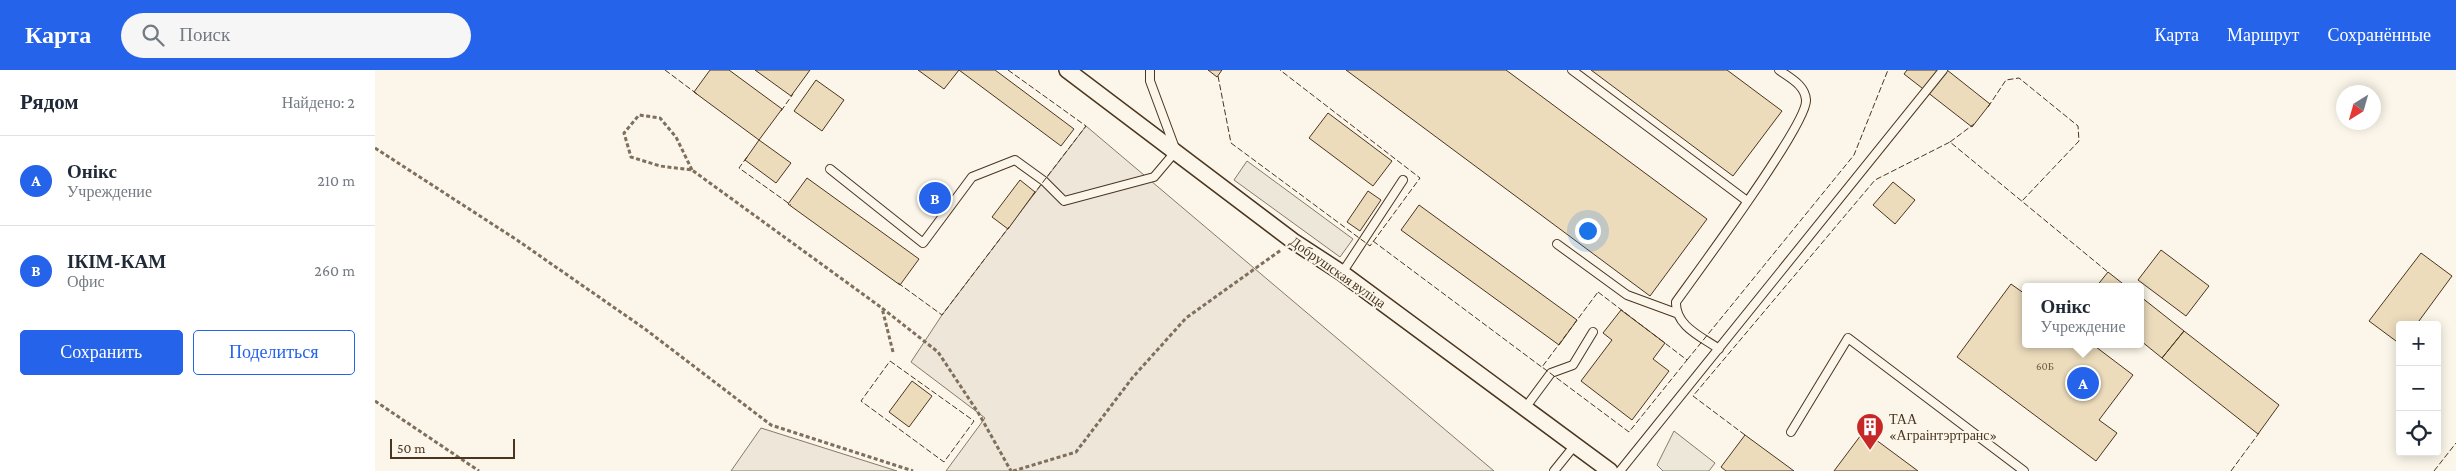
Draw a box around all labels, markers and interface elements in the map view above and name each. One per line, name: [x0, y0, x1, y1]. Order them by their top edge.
search box: [121, 13, 471, 58]
text: Карта: [25, 21, 91, 48]
icon: search: [139, 21, 167, 49]
text: Поиск: [179, 24, 230, 45]
text: Карта: [2154, 25, 2199, 45]
text: Маршрут: [2227, 25, 2299, 45]
text: Сохранённые: [2327, 25, 2431, 45]
north arrow: [2336, 85, 2381, 130]
text: Рядом: [20, 90, 79, 114]
text: Найдено: 2: [282, 94, 355, 111]
text: Онікс: [67, 161, 117, 182]
text: A: [31, 172, 41, 189]
text: 210 m: [317, 172, 355, 189]
pin: B: [919, 179, 951, 217]
text: Учреждение: [67, 183, 152, 200]
your location: [1575, 218, 1601, 244]
street label: Добрушская вуліца: [1287, 233, 1390, 312]
text: ІКІМ-КАМ: [67, 251, 166, 272]
text: B: [31, 262, 41, 279]
text: 260 m: [314, 262, 355, 279]
text: Офис: [67, 273, 105, 290]
popup: [2022, 283, 2144, 348]
text: Онікс: [2041, 296, 2090, 317]
text: Учреждение: [2041, 318, 2126, 335]
map controls: [2396, 321, 2441, 456]
button: +: [2396, 321, 2441, 366]
button: Сохранить: [20, 330, 183, 375]
button: Поделиться: [193, 330, 355, 375]
house number: 60Б: [2036, 360, 2054, 372]
pin: A: [2067, 364, 2099, 402]
button: −: [2396, 366, 2441, 411]
place label: ТАА «Аграінтэртранс»: [1889, 411, 1997, 443]
button: locate: [2396, 411, 2441, 456]
building icon: ТАА «Аграінтэртранс»: [1855, 412, 1885, 451]
scale bar: [390, 436, 515, 459]
text: 50 m: [397, 440, 425, 456]

